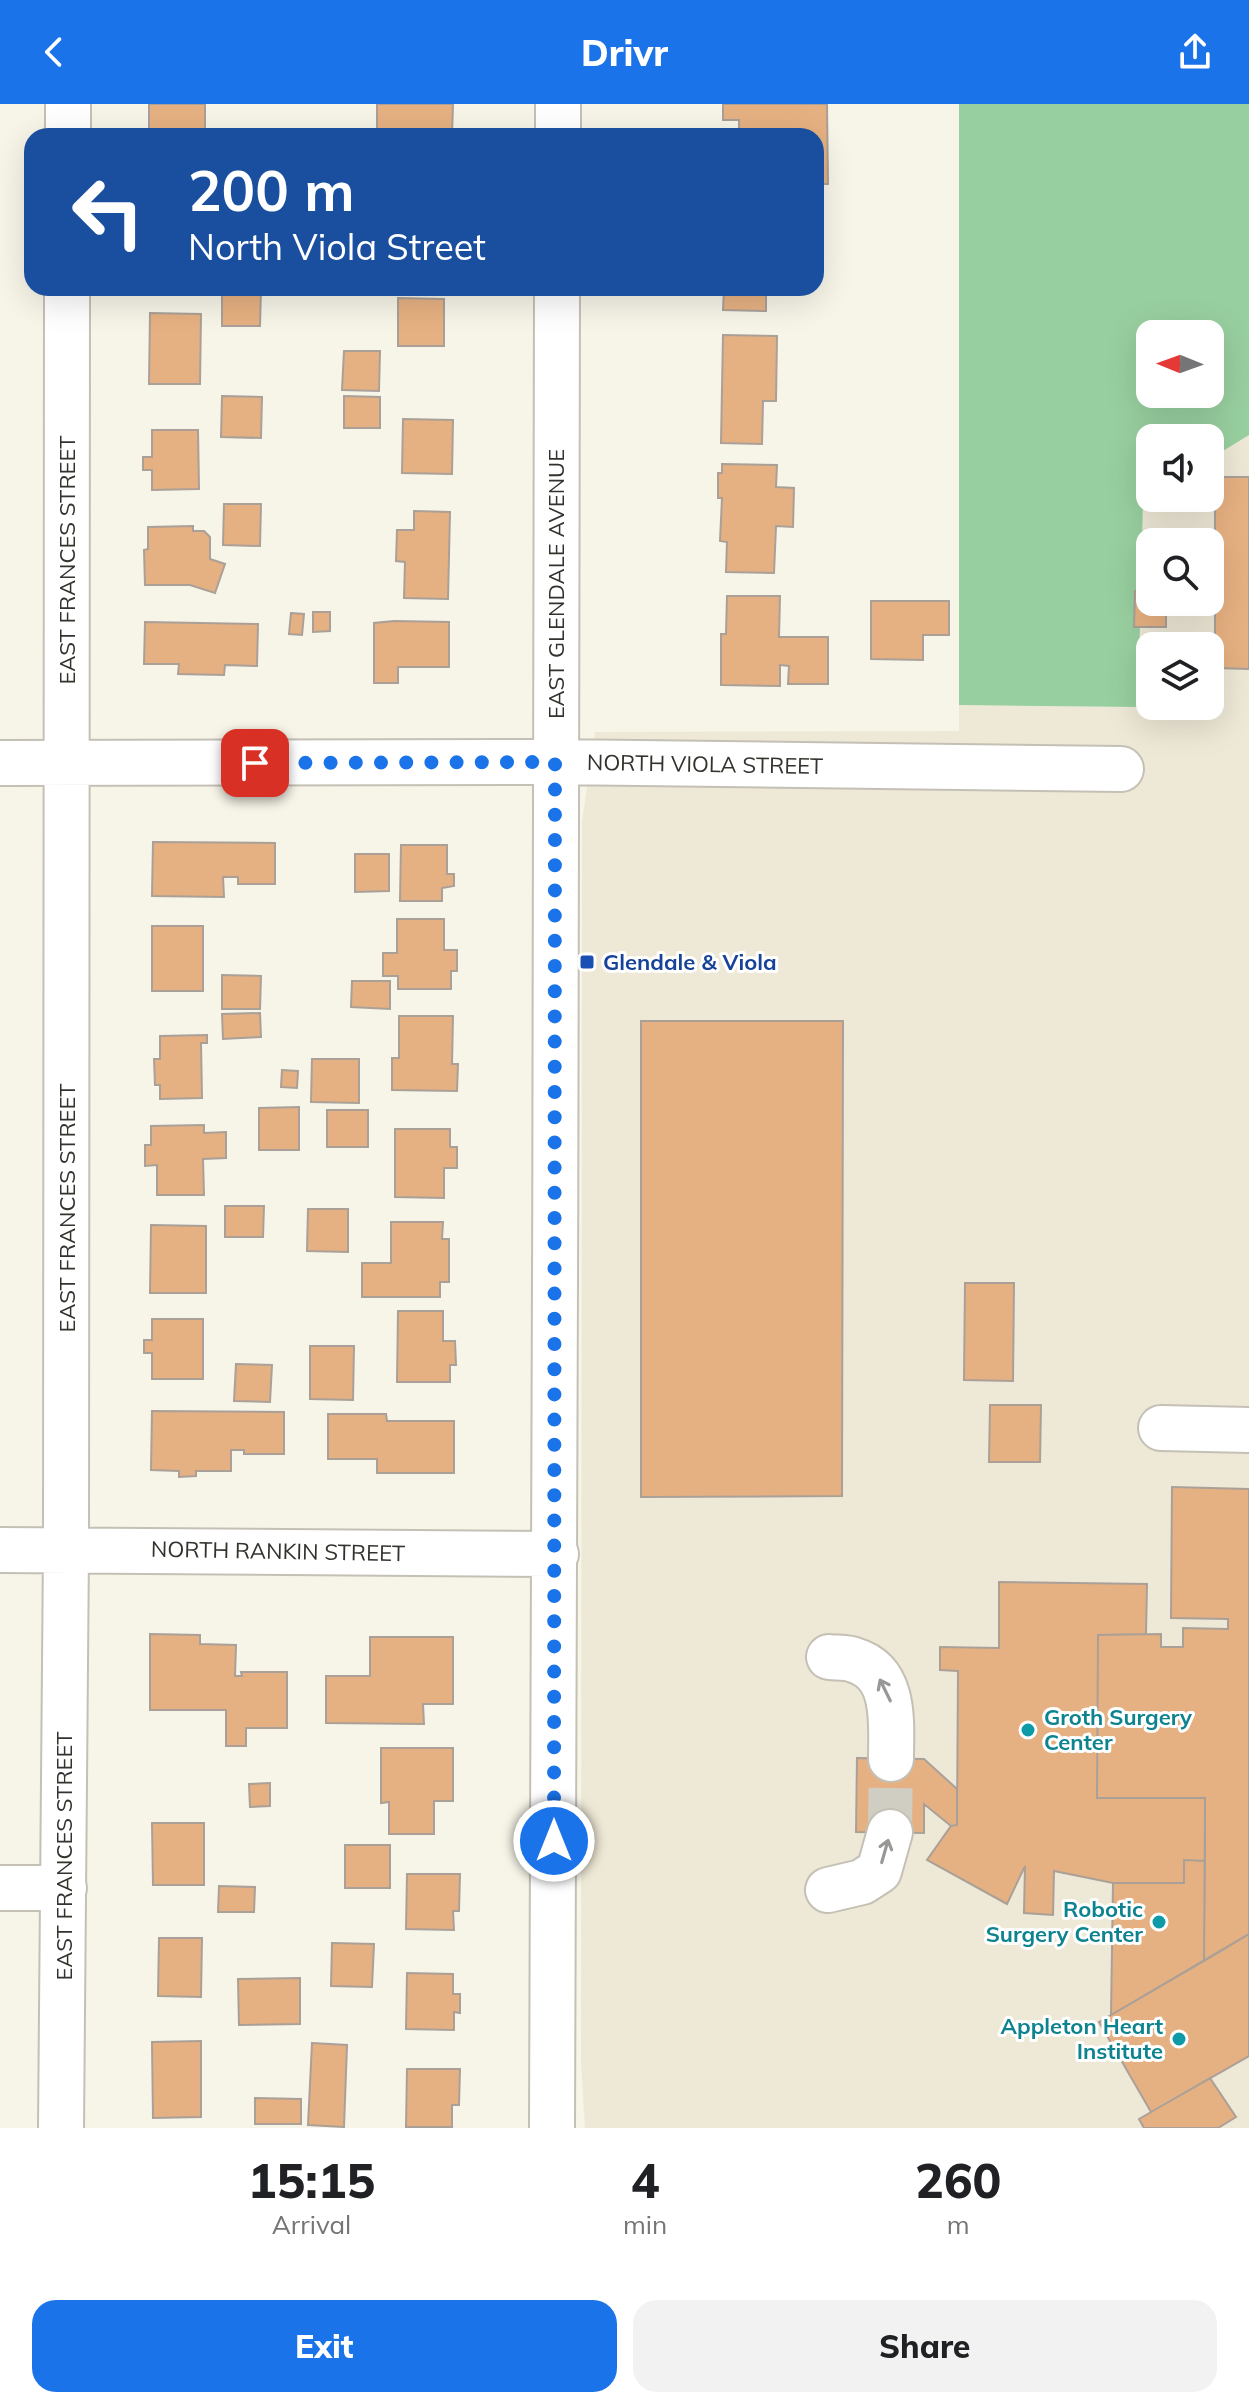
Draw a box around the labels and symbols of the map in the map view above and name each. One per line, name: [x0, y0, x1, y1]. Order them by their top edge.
north arrow: [1136, 320, 1224, 408]
street label: EAST FRANCES STREET: [53, 436, 81, 684]
street label: EAST GLENDALE AVENUE: [542, 449, 570, 719]
pin: [221, 729, 289, 797]
street label: NORTH VIOLA STREET: [587, 748, 823, 780]
place label: Glendale & Viola: [603, 948, 777, 976]
marker: Glendale & Viola: [578, 953, 596, 971]
street label: EAST FRANCES STREET: [53, 1084, 81, 1332]
street label: NORTH RANKIN STREET: [151, 1535, 405, 1567]
one-way arrow: [877, 1678, 892, 1702]
place label: Groth Surgery Center: [1044, 1703, 1192, 1756]
marker: Groth Surgery Center: [1019, 1721, 1037, 1739]
street label: EAST FRANCES STREET: [50, 1732, 78, 1980]
position arrow: [512, 1799, 596, 1883]
one-way arrow: [879, 1839, 894, 1865]
place label: Robotic Surgery Center: [986, 1895, 1143, 1948]
marker: Robotic Surgery Center: [1150, 1913, 1168, 1931]
place label: Appleton Heart Institute: [1001, 2012, 1163, 2065]
marker: Appleton Heart Institute: [1170, 2030, 1188, 2048]

